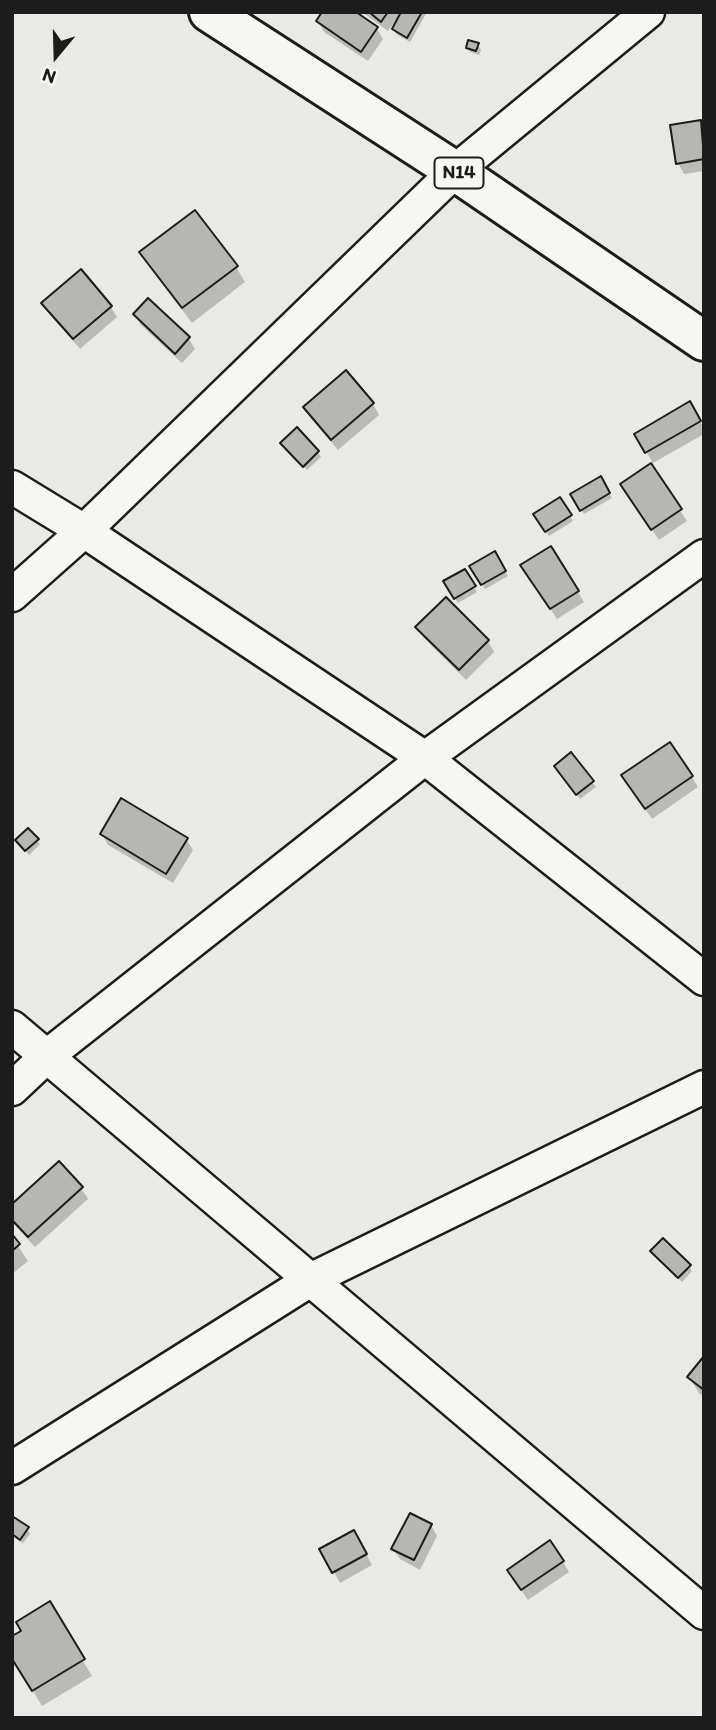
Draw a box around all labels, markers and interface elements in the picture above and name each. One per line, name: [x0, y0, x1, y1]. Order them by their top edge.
north arrow: [21, 21, 91, 91]
text: N: [39, 63, 59, 89]
road number: N14: [434, 158, 484, 188]

